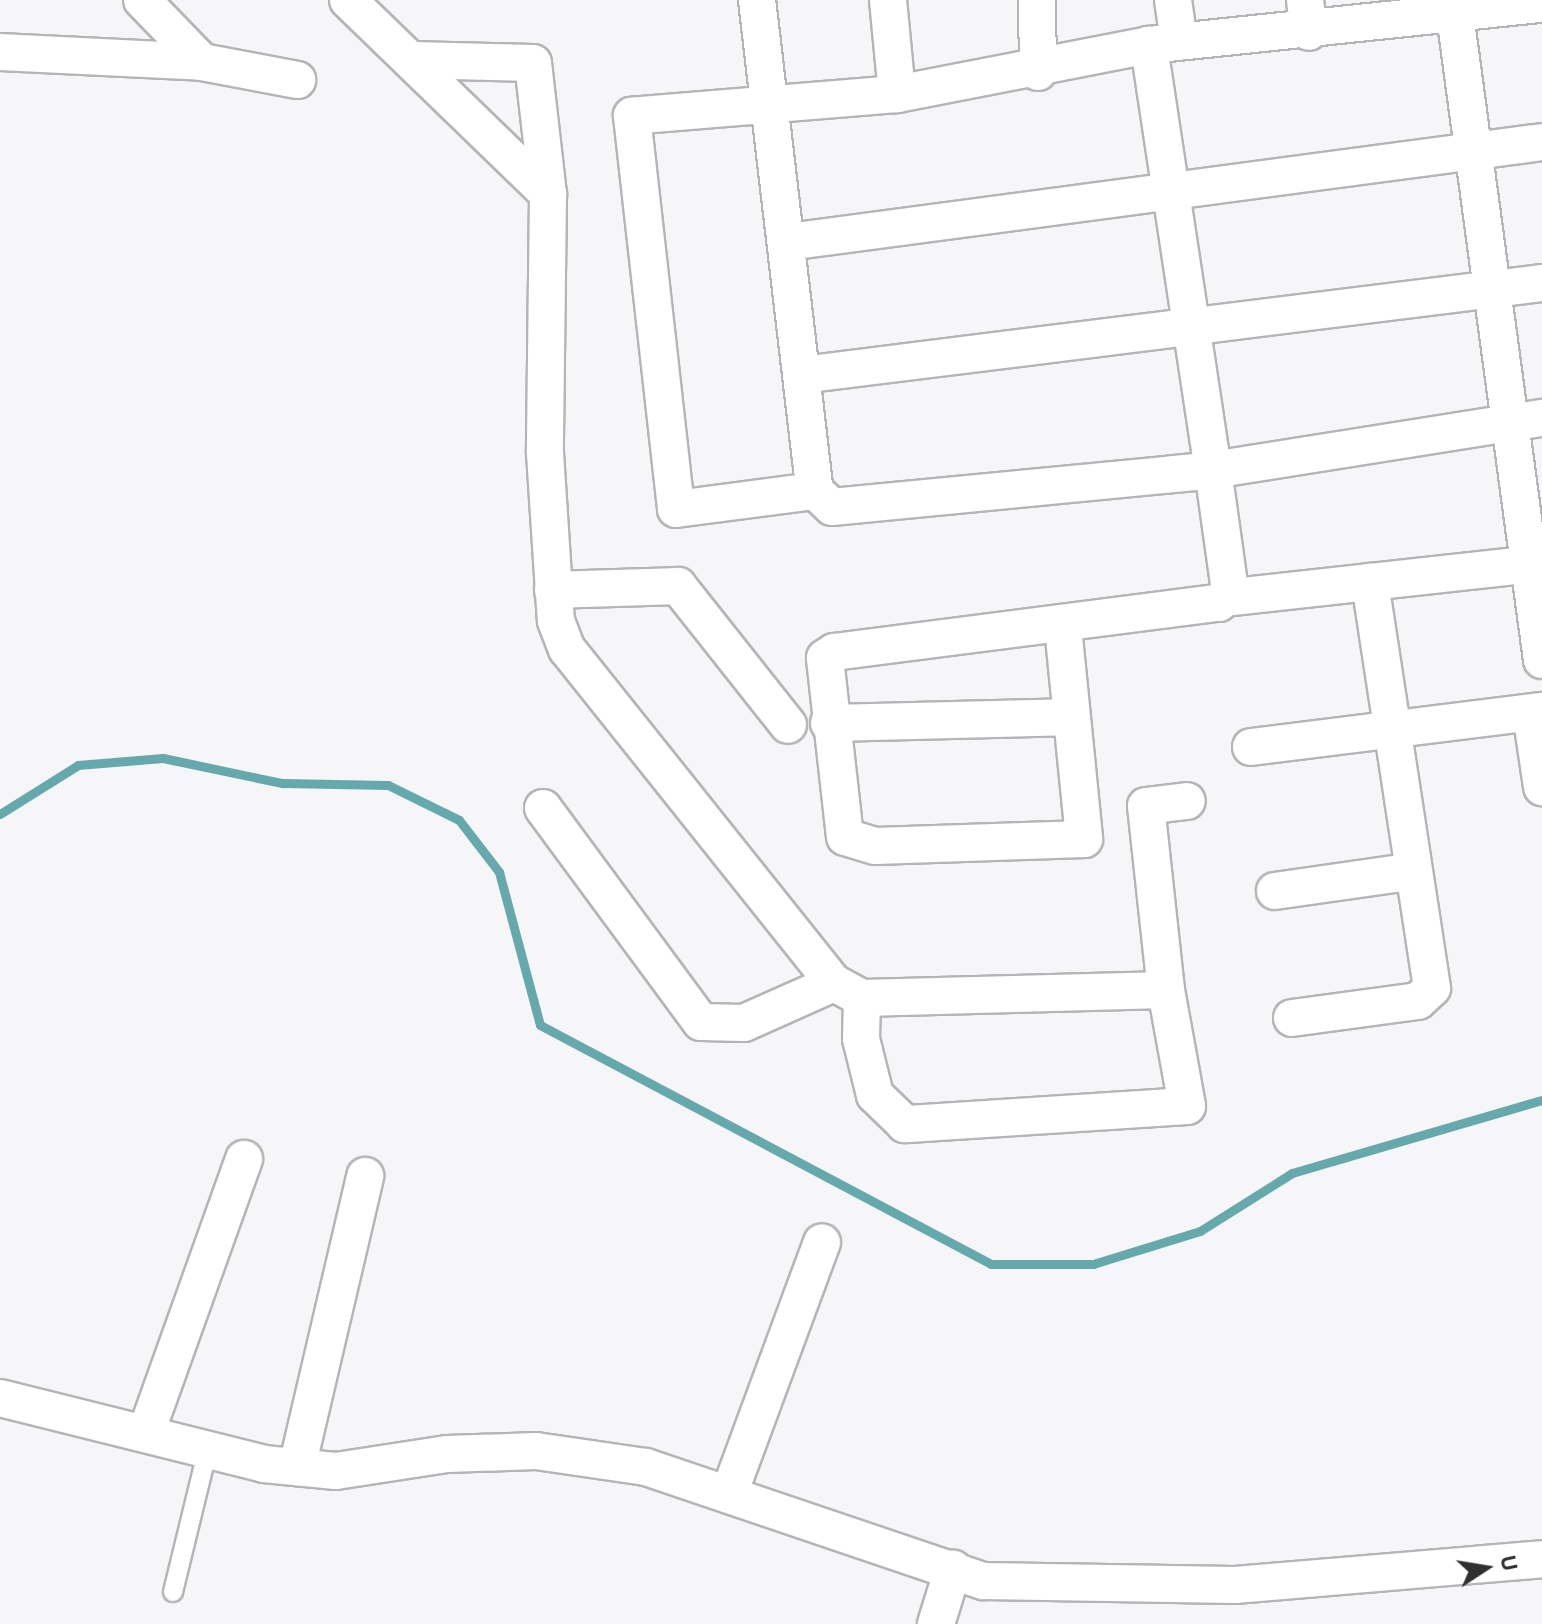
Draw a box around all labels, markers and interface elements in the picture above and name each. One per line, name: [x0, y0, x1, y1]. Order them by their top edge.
north arrow: [1446, 1528, 1526, 1608]
text: U: [1496, 1553, 1524, 1573]

